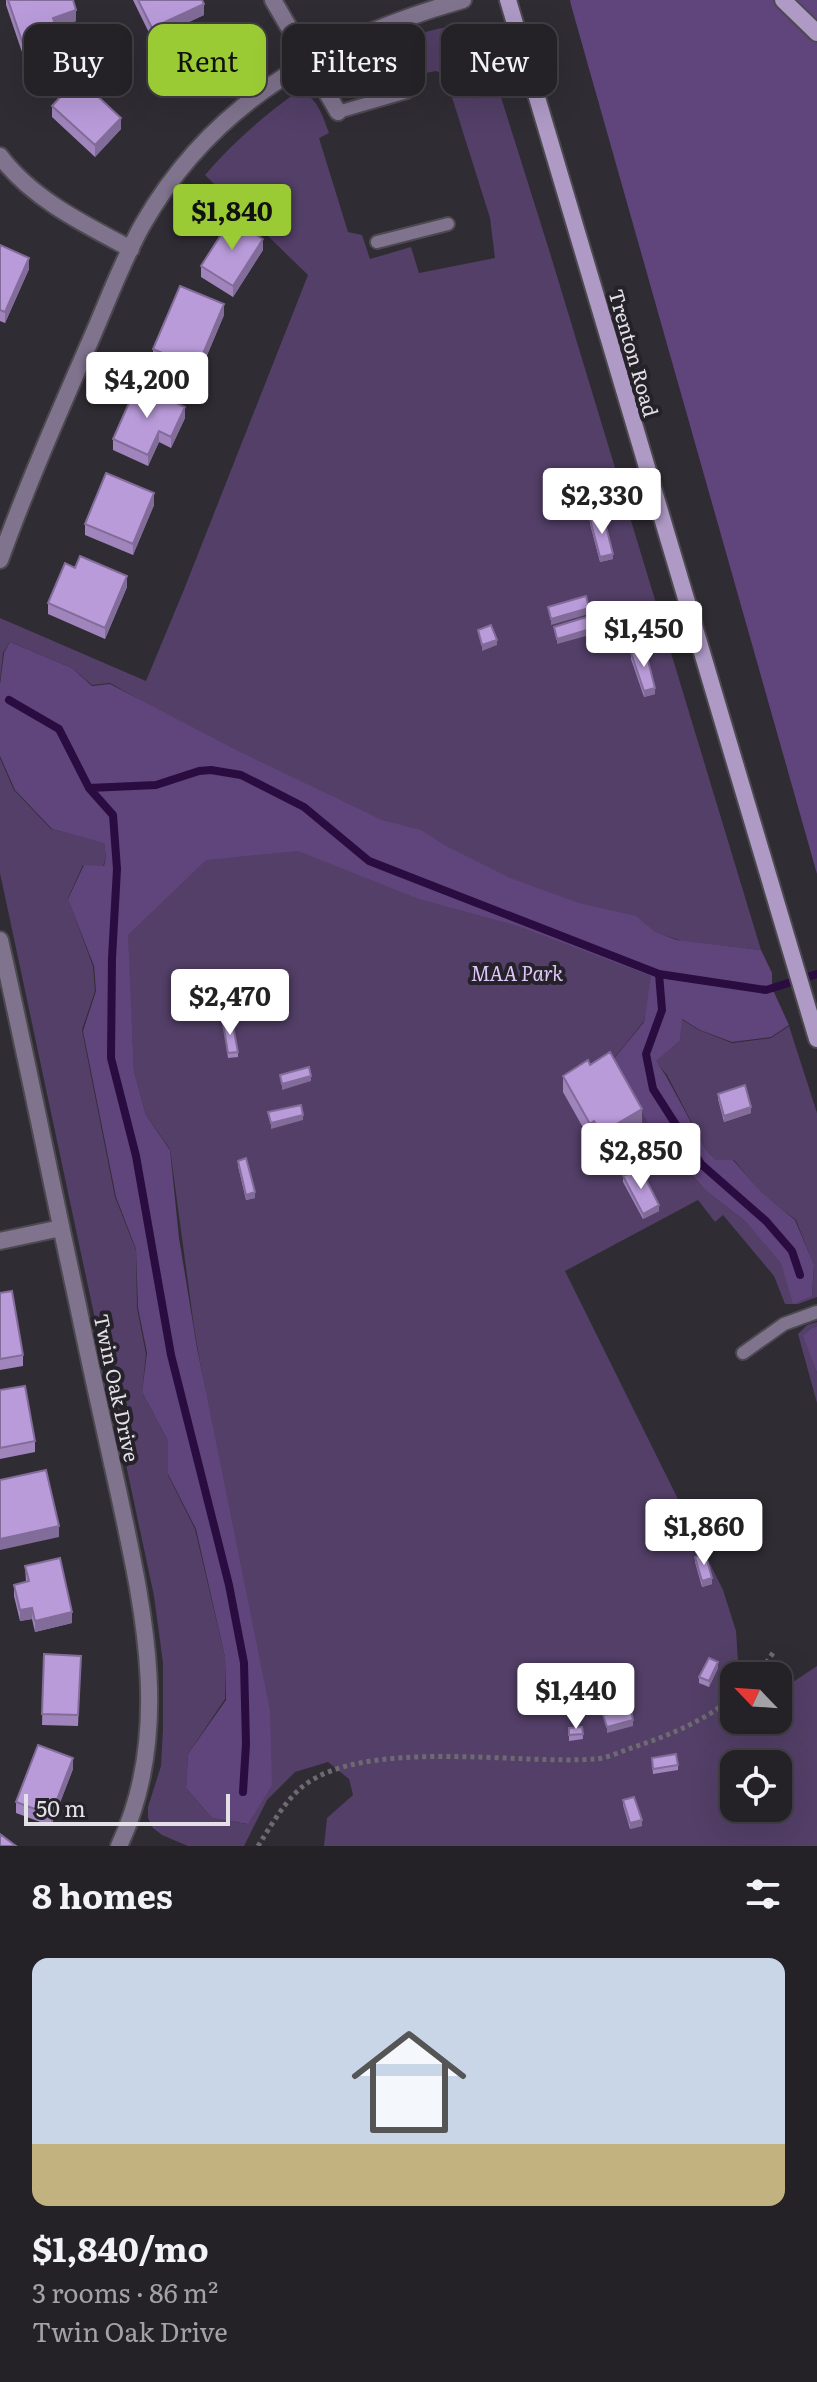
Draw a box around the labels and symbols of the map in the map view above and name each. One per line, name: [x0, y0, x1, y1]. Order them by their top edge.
pin: $1,840: [167, 184, 297, 252]
street label: Trenton Road: [602, 285, 667, 420]
pin: $4,200: [82, 352, 212, 420]
pin: $2,330: [537, 468, 667, 536]
pin: $1,450: [579, 601, 709, 669]
park label: MAA Park: [471, 957, 563, 987]
pin: $2,470: [165, 969, 295, 1037]
pin: $2,850: [576, 1123, 706, 1191]
street label: Twin Oak Drive: [88, 1311, 148, 1464]
pin: $1,860: [639, 1499, 769, 1567]
north arrow: [720, 1662, 792, 1734]
pin: $1,440: [511, 1663, 641, 1731]
scale bar: [24, 1790, 230, 1826]

